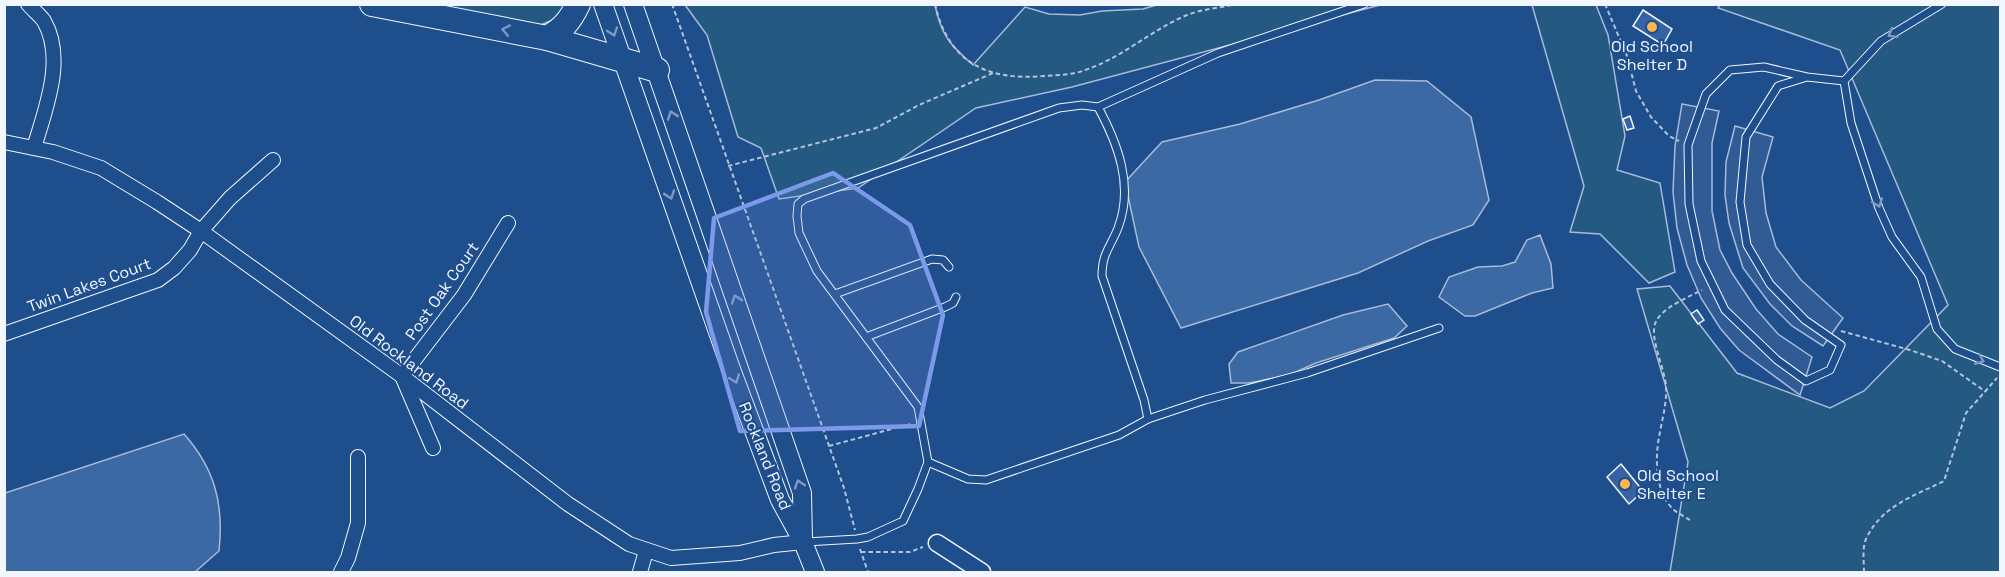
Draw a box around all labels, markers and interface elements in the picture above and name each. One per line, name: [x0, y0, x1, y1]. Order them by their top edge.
marker: Old School Shelter D: [1645, 20, 1659, 34]
one-way arrow: [501, 24, 511, 37]
one-way arrow: [606, 27, 619, 37]
one-way arrow: [1888, 27, 1898, 38]
place label: Old School Shelter D: [1611, 36, 1693, 75]
one-way arrow: [667, 110, 680, 121]
one-way arrow: [663, 189, 676, 200]
one-way arrow: [1870, 197, 1883, 208]
street label: Post Oak Court: [400, 238, 484, 344]
street label: Twin Lakes Court: [24, 253, 154, 317]
one-way arrow: [731, 295, 744, 305]
street label: Old Rockland Road: [345, 310, 473, 414]
one-way arrow: [1974, 353, 1985, 365]
one-way arrow: [727, 373, 740, 384]
street label: Rockland Road: [734, 399, 796, 513]
place label: Old School Shelter E: [1637, 465, 1719, 504]
marker: Old School Shelter E: [1618, 477, 1632, 491]
one-way arrow: [794, 479, 806, 490]

